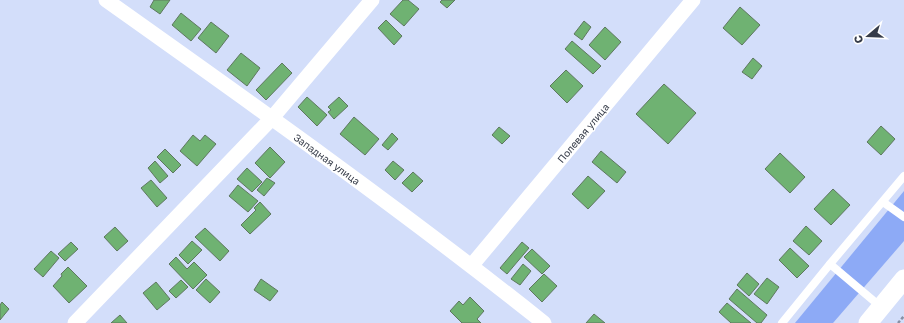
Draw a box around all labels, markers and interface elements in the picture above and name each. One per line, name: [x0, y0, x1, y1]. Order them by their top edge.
north arrow: [848, 16, 888, 56]
text: С: [851, 33, 865, 45]
street label: Полевая улица: [555, 101, 611, 165]
street label: Западная улица: [292, 131, 362, 187]

